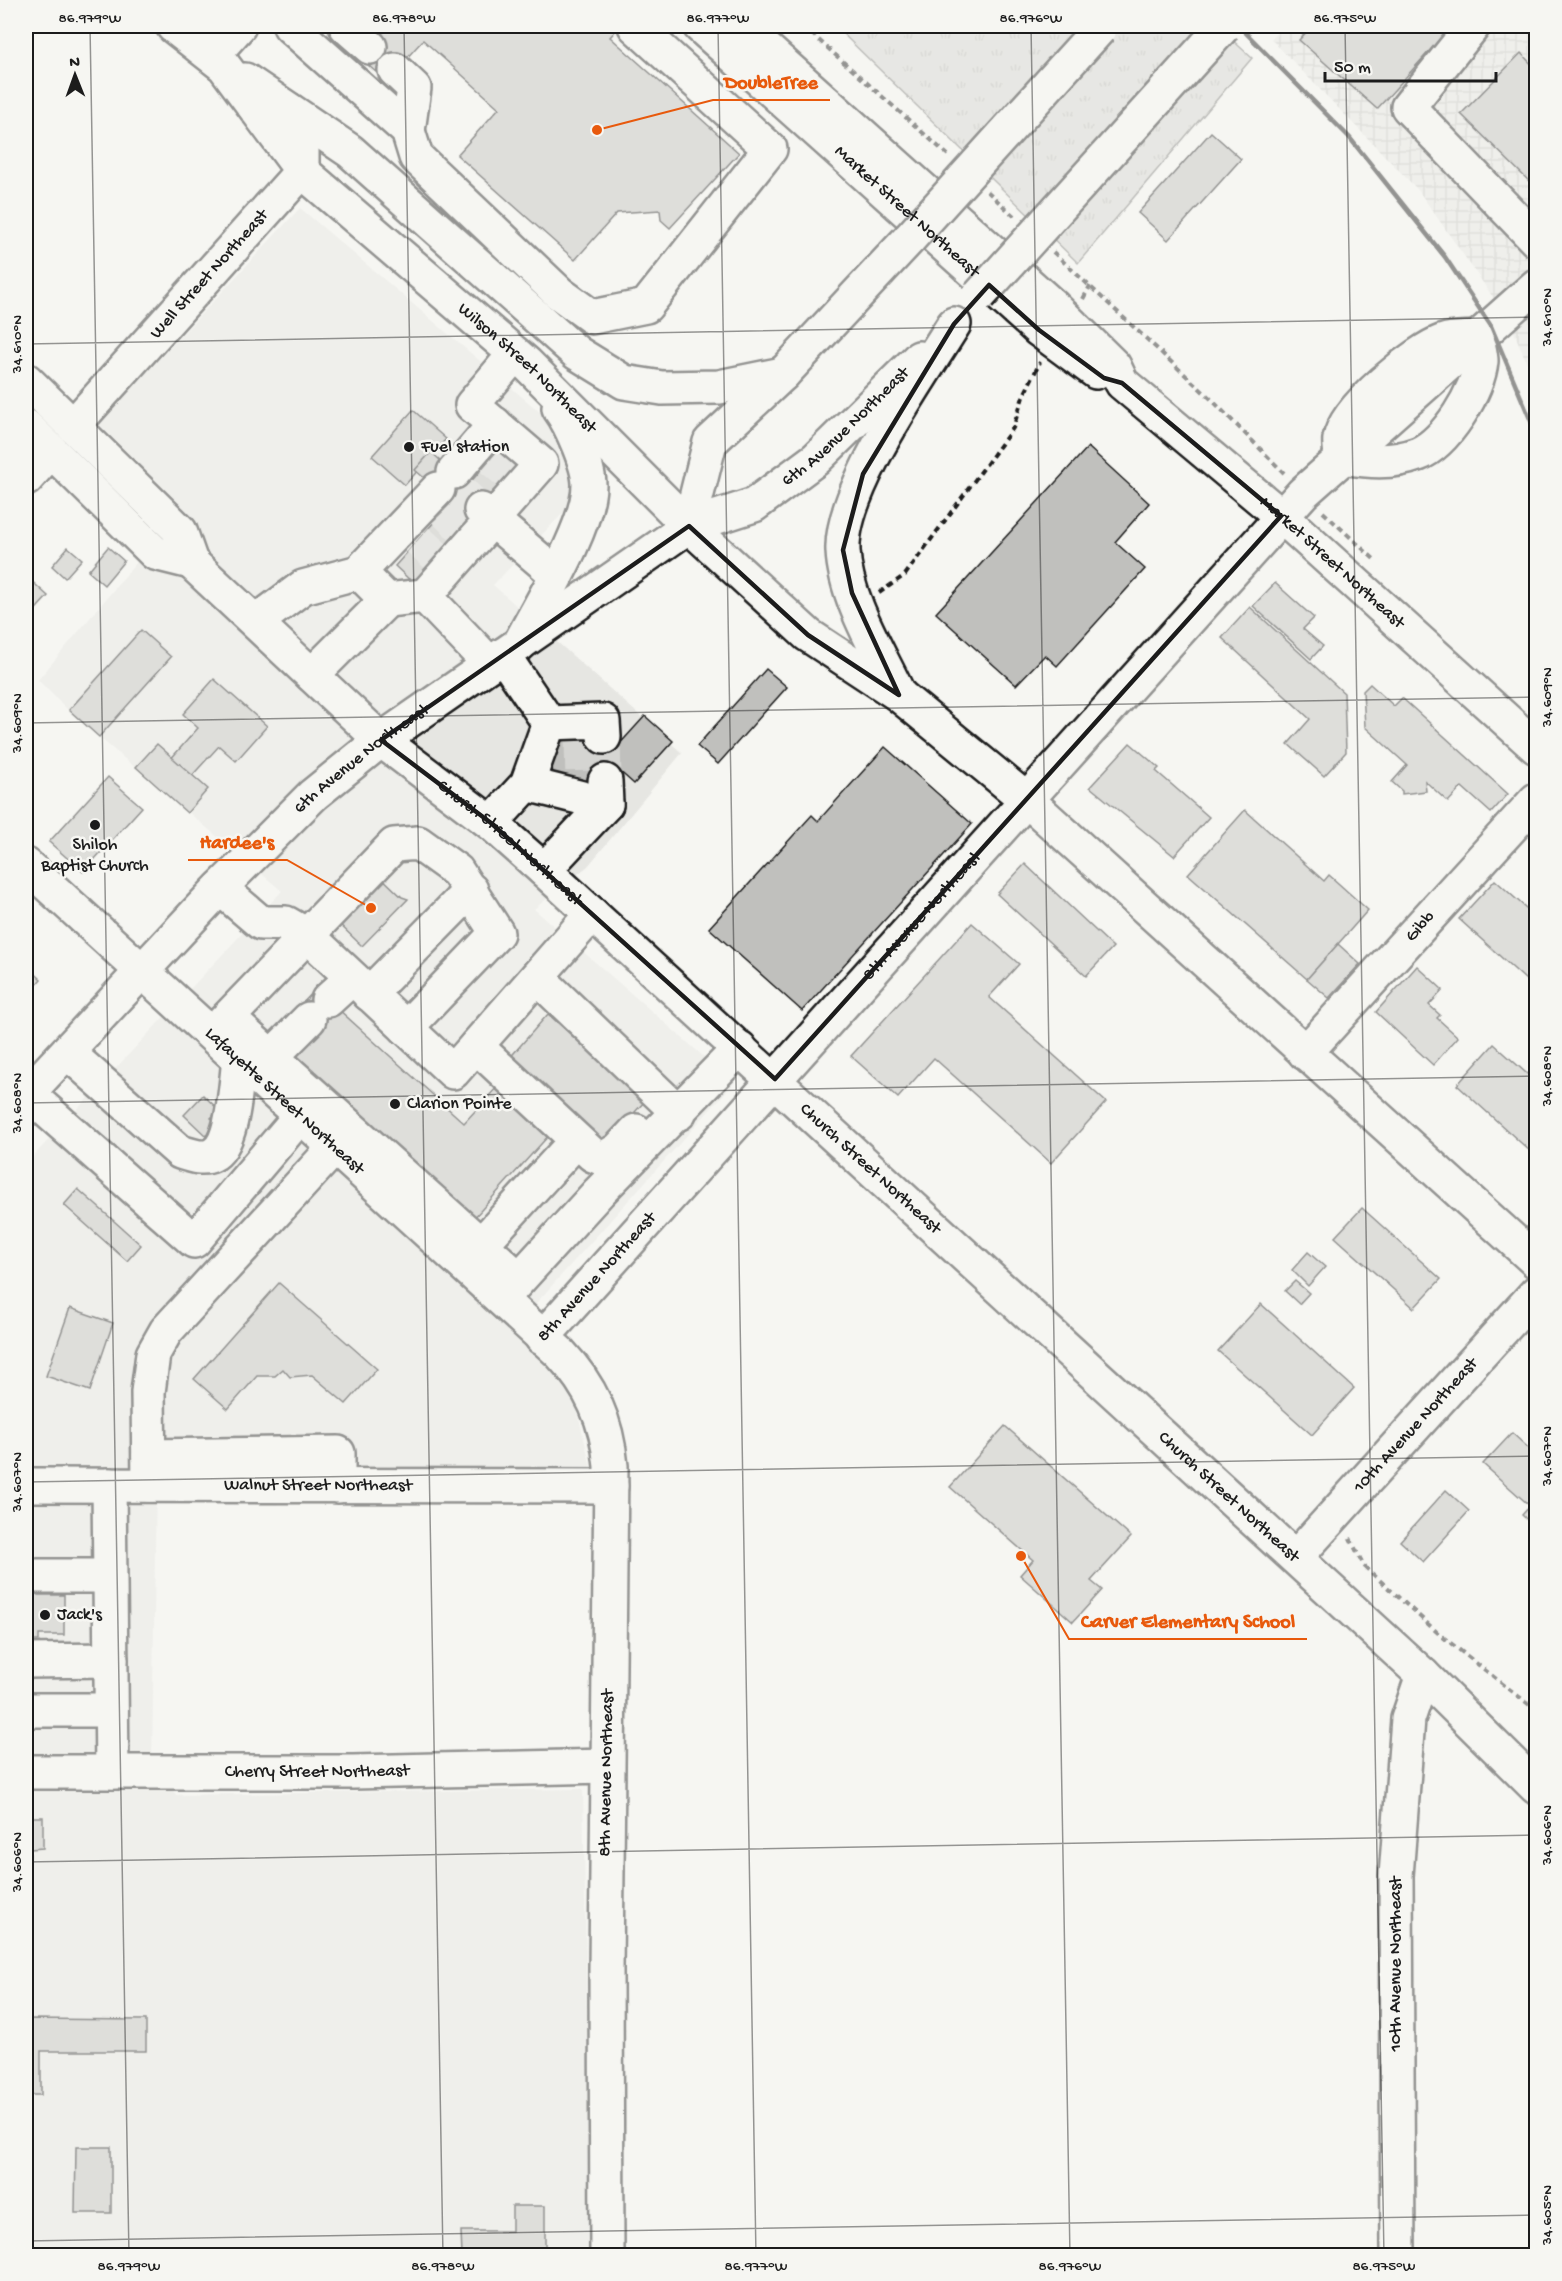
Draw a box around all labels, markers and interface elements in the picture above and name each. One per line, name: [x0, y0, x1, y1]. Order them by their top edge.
text: 86.979°W: [59, 10, 122, 28]
text: 86.978°W: [372, 10, 436, 28]
text: 86.977°W: [686, 10, 750, 28]
text: 86.976°W: [1000, 10, 1063, 28]
text: 86.975°W: [1313, 10, 1377, 28]
north arrow: [45, 45, 105, 105]
scale bar: [1325, 45, 1496, 83]
text: N: [69, 54, 81, 73]
text: 50 m: [1334, 58, 1371, 79]
callout: DoubleTree: [713, 62, 830, 100]
text: DoubleTree: [722, 73, 818, 96]
street label: Market Street Northeast: [830, 141, 985, 283]
street label: Well Street Northeast: [146, 204, 274, 343]
text: 34.610°N: [1539, 288, 1557, 347]
street label: Wilson Street Northeast: [453, 299, 602, 439]
text: 34.610°N: [9, 315, 27, 374]
street label: 6th Avenue Northeast: [778, 362, 915, 491]
place label: Fuel station: [420, 437, 510, 458]
marker: Fuel station: [402, 440, 416, 454]
street label: Market Street Northeast: [1255, 492, 1410, 634]
text: 34.609°N: [1539, 667, 1557, 728]
text: 34.609°N: [9, 693, 27, 754]
street label: 6th Avenue Northeast: [290, 698, 435, 818]
street label: Church Street Northeast: [433, 775, 588, 912]
marker: Shiloh Baptist Church: [88, 818, 102, 832]
callout: Hardee's: [188, 822, 287, 860]
text: Hardee's: [200, 833, 276, 856]
place label: Shiloh Baptist Church: [40, 835, 149, 877]
street label: 8th Avenue Northeast: [858, 845, 987, 985]
street label: Gibb: [1401, 907, 1440, 946]
street label: Lafayette Street Northeast: [200, 1023, 370, 1180]
text: 34.608°N: [1539, 1046, 1557, 1107]
text: 34.608°N: [9, 1073, 27, 1134]
place label: Clarion Pointe: [407, 1094, 512, 1115]
marker: Clarion Pointe: [388, 1097, 402, 1111]
street label: Church Street Northeast: [795, 1099, 947, 1240]
street label: 8th Avenue Northeast: [533, 1207, 662, 1346]
street label: 10th Avenue Northeast: [1348, 1352, 1483, 1498]
text: 34.607°N: [1539, 1426, 1557, 1487]
street label: Church Street Northeast: [1154, 1427, 1305, 1568]
text: 34.607°N: [9, 1452, 27, 1513]
street label: Walnut Street Northeast: [224, 1475, 414, 1496]
callout: Carver Elementary School: [1069, 1601, 1307, 1639]
place label: Jack's: [57, 1605, 103, 1626]
marker: Jack's: [38, 1608, 52, 1622]
text: Carver Elementary School: [1080, 1612, 1296, 1635]
street label: 8th Avenue Northeast: [595, 1688, 619, 1857]
street label: Cherry Street Northeast: [225, 1760, 411, 1783]
text: 34.606°N: [1539, 1805, 1557, 1866]
text: 34.606°N: [9, 1832, 27, 1893]
street label: 10th Avenue Northeast: [1386, 1875, 1407, 2052]
text: 34.605°N: [1539, 2185, 1557, 2246]
text: 86.979°W: [98, 2258, 161, 2276]
text: 86.978°W: [411, 2258, 475, 2276]
text: 86.977°W: [724, 2258, 788, 2276]
text: 86.976°W: [1039, 2258, 1102, 2276]
text: 86.975°W: [1352, 2258, 1416, 2276]

